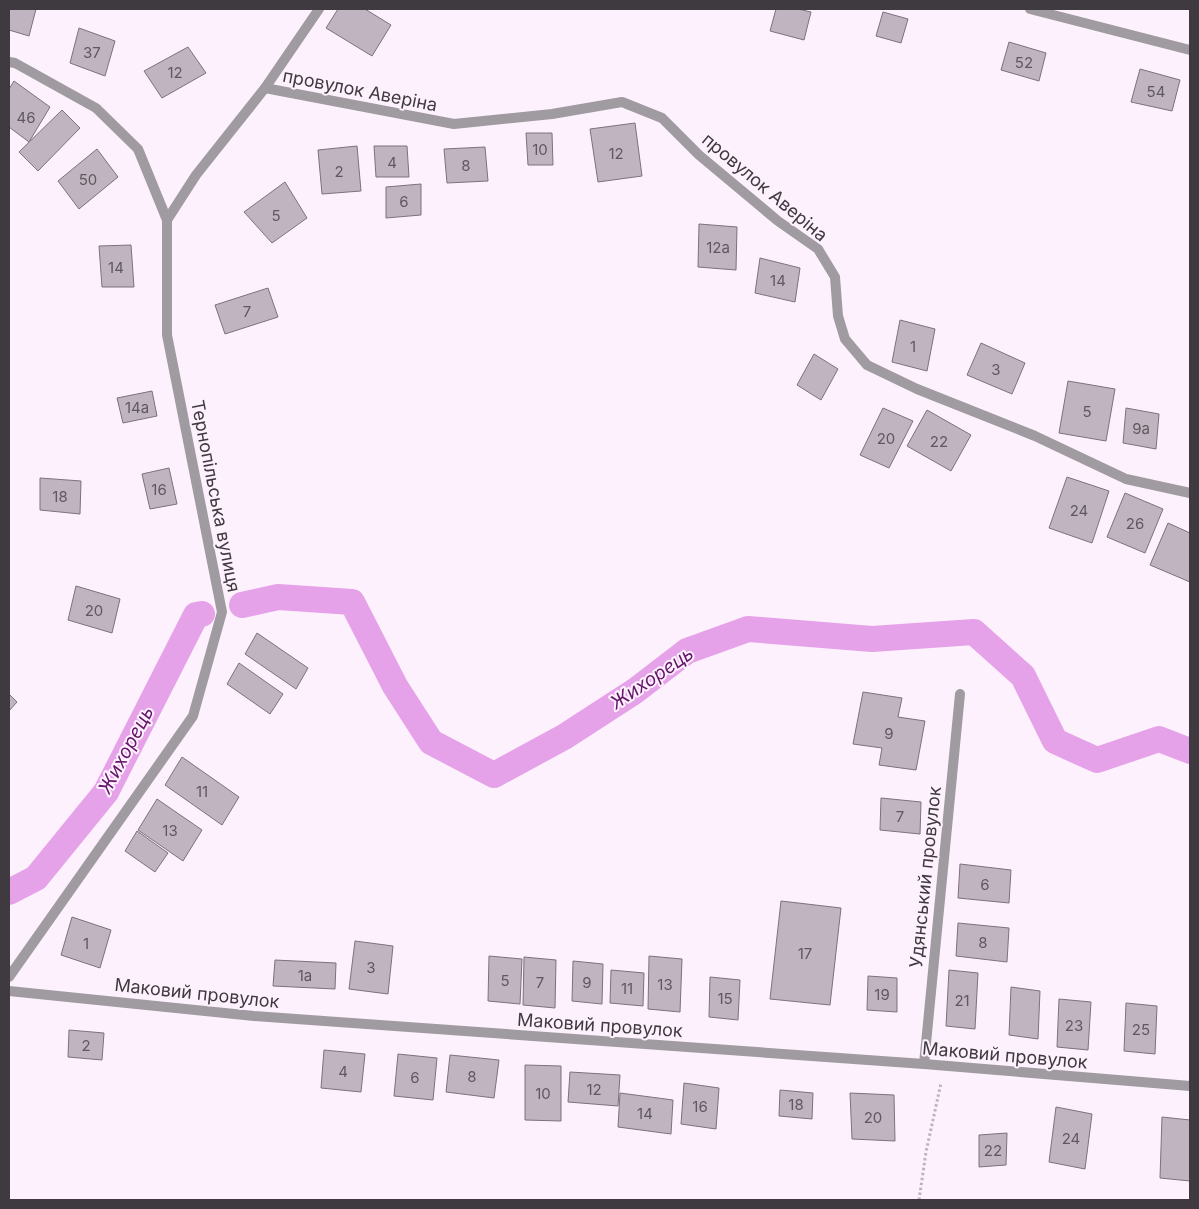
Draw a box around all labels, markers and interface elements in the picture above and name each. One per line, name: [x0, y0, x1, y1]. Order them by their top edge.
house number: 37: [83, 43, 101, 62]
house number: 52: [1015, 53, 1033, 72]
house number: 12: [167, 63, 183, 82]
street label: провулок Аверіна: [281, 65, 439, 115]
house number: 54: [1147, 82, 1165, 101]
house number: 46: [17, 108, 36, 127]
street label: провулок Аверіна: [698, 128, 832, 246]
house number: 10: [532, 140, 548, 159]
house number: 12: [608, 144, 624, 163]
house number: 4: [387, 153, 397, 172]
house number: 8: [461, 156, 471, 175]
house number: 2: [334, 162, 344, 181]
house number: 50: [79, 170, 97, 189]
house number: 6: [399, 192, 409, 211]
house number: 5: [271, 206, 281, 225]
house number: 12а: [706, 238, 730, 257]
house number: 14: [108, 258, 124, 277]
house number: 14: [770, 271, 786, 290]
house number: 7: [243, 302, 251, 321]
house number: 1: [910, 337, 916, 356]
house number: 3: [991, 360, 1001, 379]
house number: 14а: [125, 398, 149, 417]
street label: Тернопільська вулиця: [187, 398, 245, 594]
house number: 5: [1082, 402, 1092, 421]
house number: 9а: [1132, 419, 1150, 438]
house number: 20: [877, 429, 895, 448]
house number: 22: [930, 432, 948, 451]
house number: 16: [151, 480, 167, 499]
house number: 18: [52, 487, 68, 506]
house number: 24: [1070, 501, 1088, 520]
house number: 26: [1126, 514, 1144, 533]
house number: 20: [85, 601, 103, 620]
water label: Жихорець: [605, 642, 698, 715]
water label: Жихорець: [93, 702, 159, 798]
house number: 9: [884, 724, 894, 743]
house number: 11: [196, 782, 208, 801]
street label: Удянський провулок: [905, 785, 945, 969]
house number: 7: [896, 807, 904, 826]
house number: 13: [162, 821, 178, 840]
house number: 6: [980, 875, 990, 894]
house number: 8: [978, 933, 988, 952]
house number: 1: [83, 934, 89, 953]
house number: 17: [798, 944, 812, 963]
house number: 3: [366, 958, 376, 977]
house number: 1а: [298, 966, 312, 985]
house number: 5: [500, 971, 510, 990]
house number: 7: [536, 973, 544, 992]
house number: 9: [582, 973, 592, 992]
street label: Маковий провулок: [113, 974, 281, 1012]
house number: 13: [657, 975, 673, 994]
house number: 11: [621, 979, 633, 998]
house number: 19: [874, 985, 890, 1004]
house number: 15: [717, 989, 733, 1008]
house number: 21: [954, 991, 970, 1010]
street label: Маковий провулок: [517, 1009, 684, 1041]
house number: 23: [1065, 1016, 1083, 1035]
house number: 25: [1132, 1020, 1150, 1039]
house number: 2: [81, 1036, 91, 1055]
street label: Маковий провулок: [922, 1037, 1089, 1073]
house number: 4: [338, 1062, 348, 1081]
house number: 8: [467, 1067, 477, 1086]
house number: 6: [410, 1068, 420, 1087]
house number: 12: [586, 1080, 602, 1099]
house number: 10: [535, 1084, 551, 1103]
house number: 18: [788, 1095, 804, 1114]
house number: 16: [692, 1097, 708, 1116]
house number: 14: [637, 1104, 653, 1123]
house number: 20: [864, 1108, 882, 1127]
house number: 24: [1062, 1129, 1080, 1148]
house number: 22: [984, 1141, 1002, 1160]

